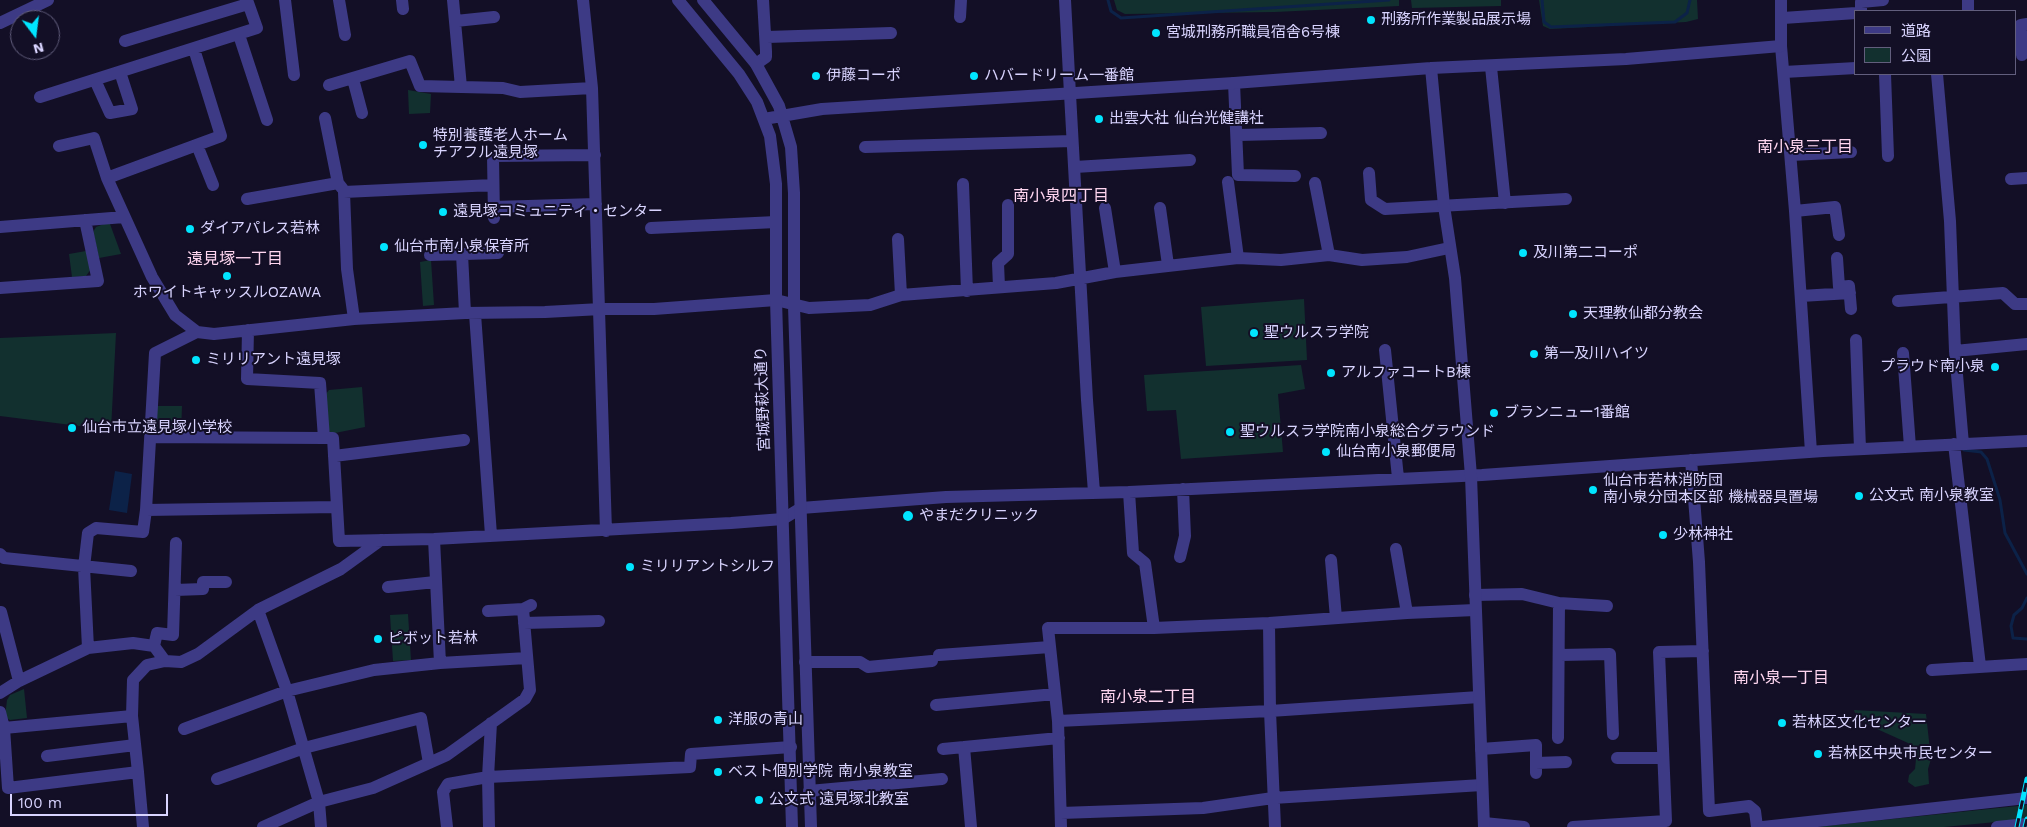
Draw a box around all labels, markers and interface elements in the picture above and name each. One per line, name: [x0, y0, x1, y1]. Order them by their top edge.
north arrow: [10, 10, 60, 60]
legend: [1854, 10, 2017, 75]
place label: 刑務所作業製品展示場: [1381, 11, 1531, 29]
marker: 刑務所作業製品展示場: [1365, 14, 1377, 26]
text: 道路: [1901, 22, 1931, 40]
place label: 宮城刑務所職員宿舎6号棟: [1166, 24, 1340, 42]
marker: 宮城刑務所職員宿舎6号棟: [1150, 27, 1162, 39]
text: N: [32, 39, 46, 58]
text: 公園: [1901, 47, 1931, 65]
place label: 伊藤コーポ: [826, 67, 901, 85]
place label: ハバードリーム一番館: [984, 67, 1134, 85]
marker: 伊藤コーポ: [810, 70, 822, 82]
marker: ハバードリーム一番館: [968, 70, 980, 82]
place label: 出雲大社 仙台光健講社: [1109, 110, 1264, 128]
marker: 出雲大社 仙台光健講社: [1093, 113, 1105, 125]
place label: 特別養護老人ホーム チアフル遠見塚: [433, 127, 568, 162]
district label: 南小泉三丁目: [1757, 137, 1853, 157]
marker: 特別養護老人ホーム チアフル遠見塚: [417, 139, 429, 151]
district label: 南小泉四丁目: [1013, 186, 1109, 206]
place label: 遠見塚コミュニティ・センター: [453, 203, 663, 221]
marker: 遠見塚コミュニティ・センター: [437, 206, 449, 218]
place label: ダイアパレス若林: [200, 220, 320, 238]
marker: ダイアパレス若林: [184, 223, 196, 235]
place label: 仙台市南小泉保育所: [394, 238, 529, 256]
marker: 仙台市南小泉保育所: [378, 241, 390, 253]
place label: 及川第二コーポ: [1533, 244, 1638, 262]
marker: 及川第二コーポ: [1517, 247, 1529, 259]
district label: 遠見塚一丁目: [187, 249, 283, 269]
marker: ホワイトキャッスルOZAWA: [221, 270, 233, 282]
place label: ホワイトキャッスルOZAWA: [133, 284, 321, 302]
place label: 天理教仙都分教会: [1583, 305, 1703, 323]
marker: 天理教仙都分教会: [1567, 308, 1579, 320]
place label: 聖ウルスラ学院: [1264, 324, 1369, 342]
marker: 聖ウルスラ学院: [1248, 327, 1260, 339]
place label: 第一及川ハイツ: [1544, 345, 1649, 363]
street label: 宮城野萩大通り: [752, 346, 774, 452]
marker: 第一及川ハイツ: [1528, 348, 1540, 360]
place label: ミリリアント遠見塚: [206, 351, 341, 369]
marker: ミリリアント遠見塚: [190, 354, 202, 366]
place label: プラウド南小泉: [1880, 358, 1985, 376]
marker: プラウド南小泉: [1989, 361, 2001, 373]
place label: アルファコートB棟: [1341, 364, 1471, 382]
marker: アルファコートB棟: [1325, 367, 1337, 379]
place label: ブランニュー1番館: [1504, 404, 1630, 422]
marker: ブランニュー1番館: [1488, 407, 1500, 419]
place label: 仙台市立遠見塚小学校: [82, 419, 232, 437]
marker: 仙台市立遠見塚小学校: [66, 422, 78, 434]
place label: 聖ウルスラ学院南小泉総合グラウンド: [1240, 423, 1495, 441]
marker: 聖ウルスラ学院南小泉総合グラウンド: [1224, 426, 1236, 438]
place label: 仙台南小泉郵便局: [1336, 443, 1456, 461]
marker: 仙台南小泉郵便局: [1320, 446, 1332, 458]
place label: 仙台市若林消防団 南小泉分団本区部 機械器具置場: [1603, 472, 1818, 507]
marker: 仙台市若林消防団 南小泉分団本区部 機械器具置場: [1587, 484, 1599, 496]
place label: 公文式 南小泉教室: [1869, 487, 1994, 505]
marker: 公文式 南小泉教室: [1853, 490, 1865, 502]
place label: やまだクリニック: [919, 507, 1039, 525]
marker: やまだクリニック: [901, 509, 915, 523]
place label: 少林神社: [1673, 526, 1733, 544]
marker: 少林神社: [1657, 529, 1669, 541]
place label: ミリリアントシルフ: [640, 558, 775, 576]
marker: ミリリアントシルフ: [624, 561, 636, 573]
place label: ピボット若林: [388, 630, 478, 648]
marker: ピボット若林: [372, 633, 384, 645]
district label: 南小泉一丁目: [1733, 668, 1829, 688]
district label: 南小泉二丁目: [1100, 687, 1196, 707]
place label: 洋服の青山: [728, 711, 803, 729]
marker: 洋服の青山: [712, 714, 724, 726]
place label: 若林区文化センター: [1792, 714, 1927, 732]
marker: 若林区文化センター: [1776, 717, 1788, 729]
place label: 若林区中央市民センター: [1828, 745, 1993, 763]
marker: 若林区中央市民センター: [1812, 748, 1824, 760]
place label: ベスト個別学院 南小泉教室: [728, 763, 913, 781]
marker: ベスト個別学院 南小泉教室: [712, 766, 724, 778]
scale bar: [12, 784, 170, 816]
place label: 公文式 遠見塚北教室: [769, 791, 909, 809]
text: 100 m: [18, 794, 62, 812]
marker: 公文式 遠見塚北教室: [753, 794, 765, 806]

